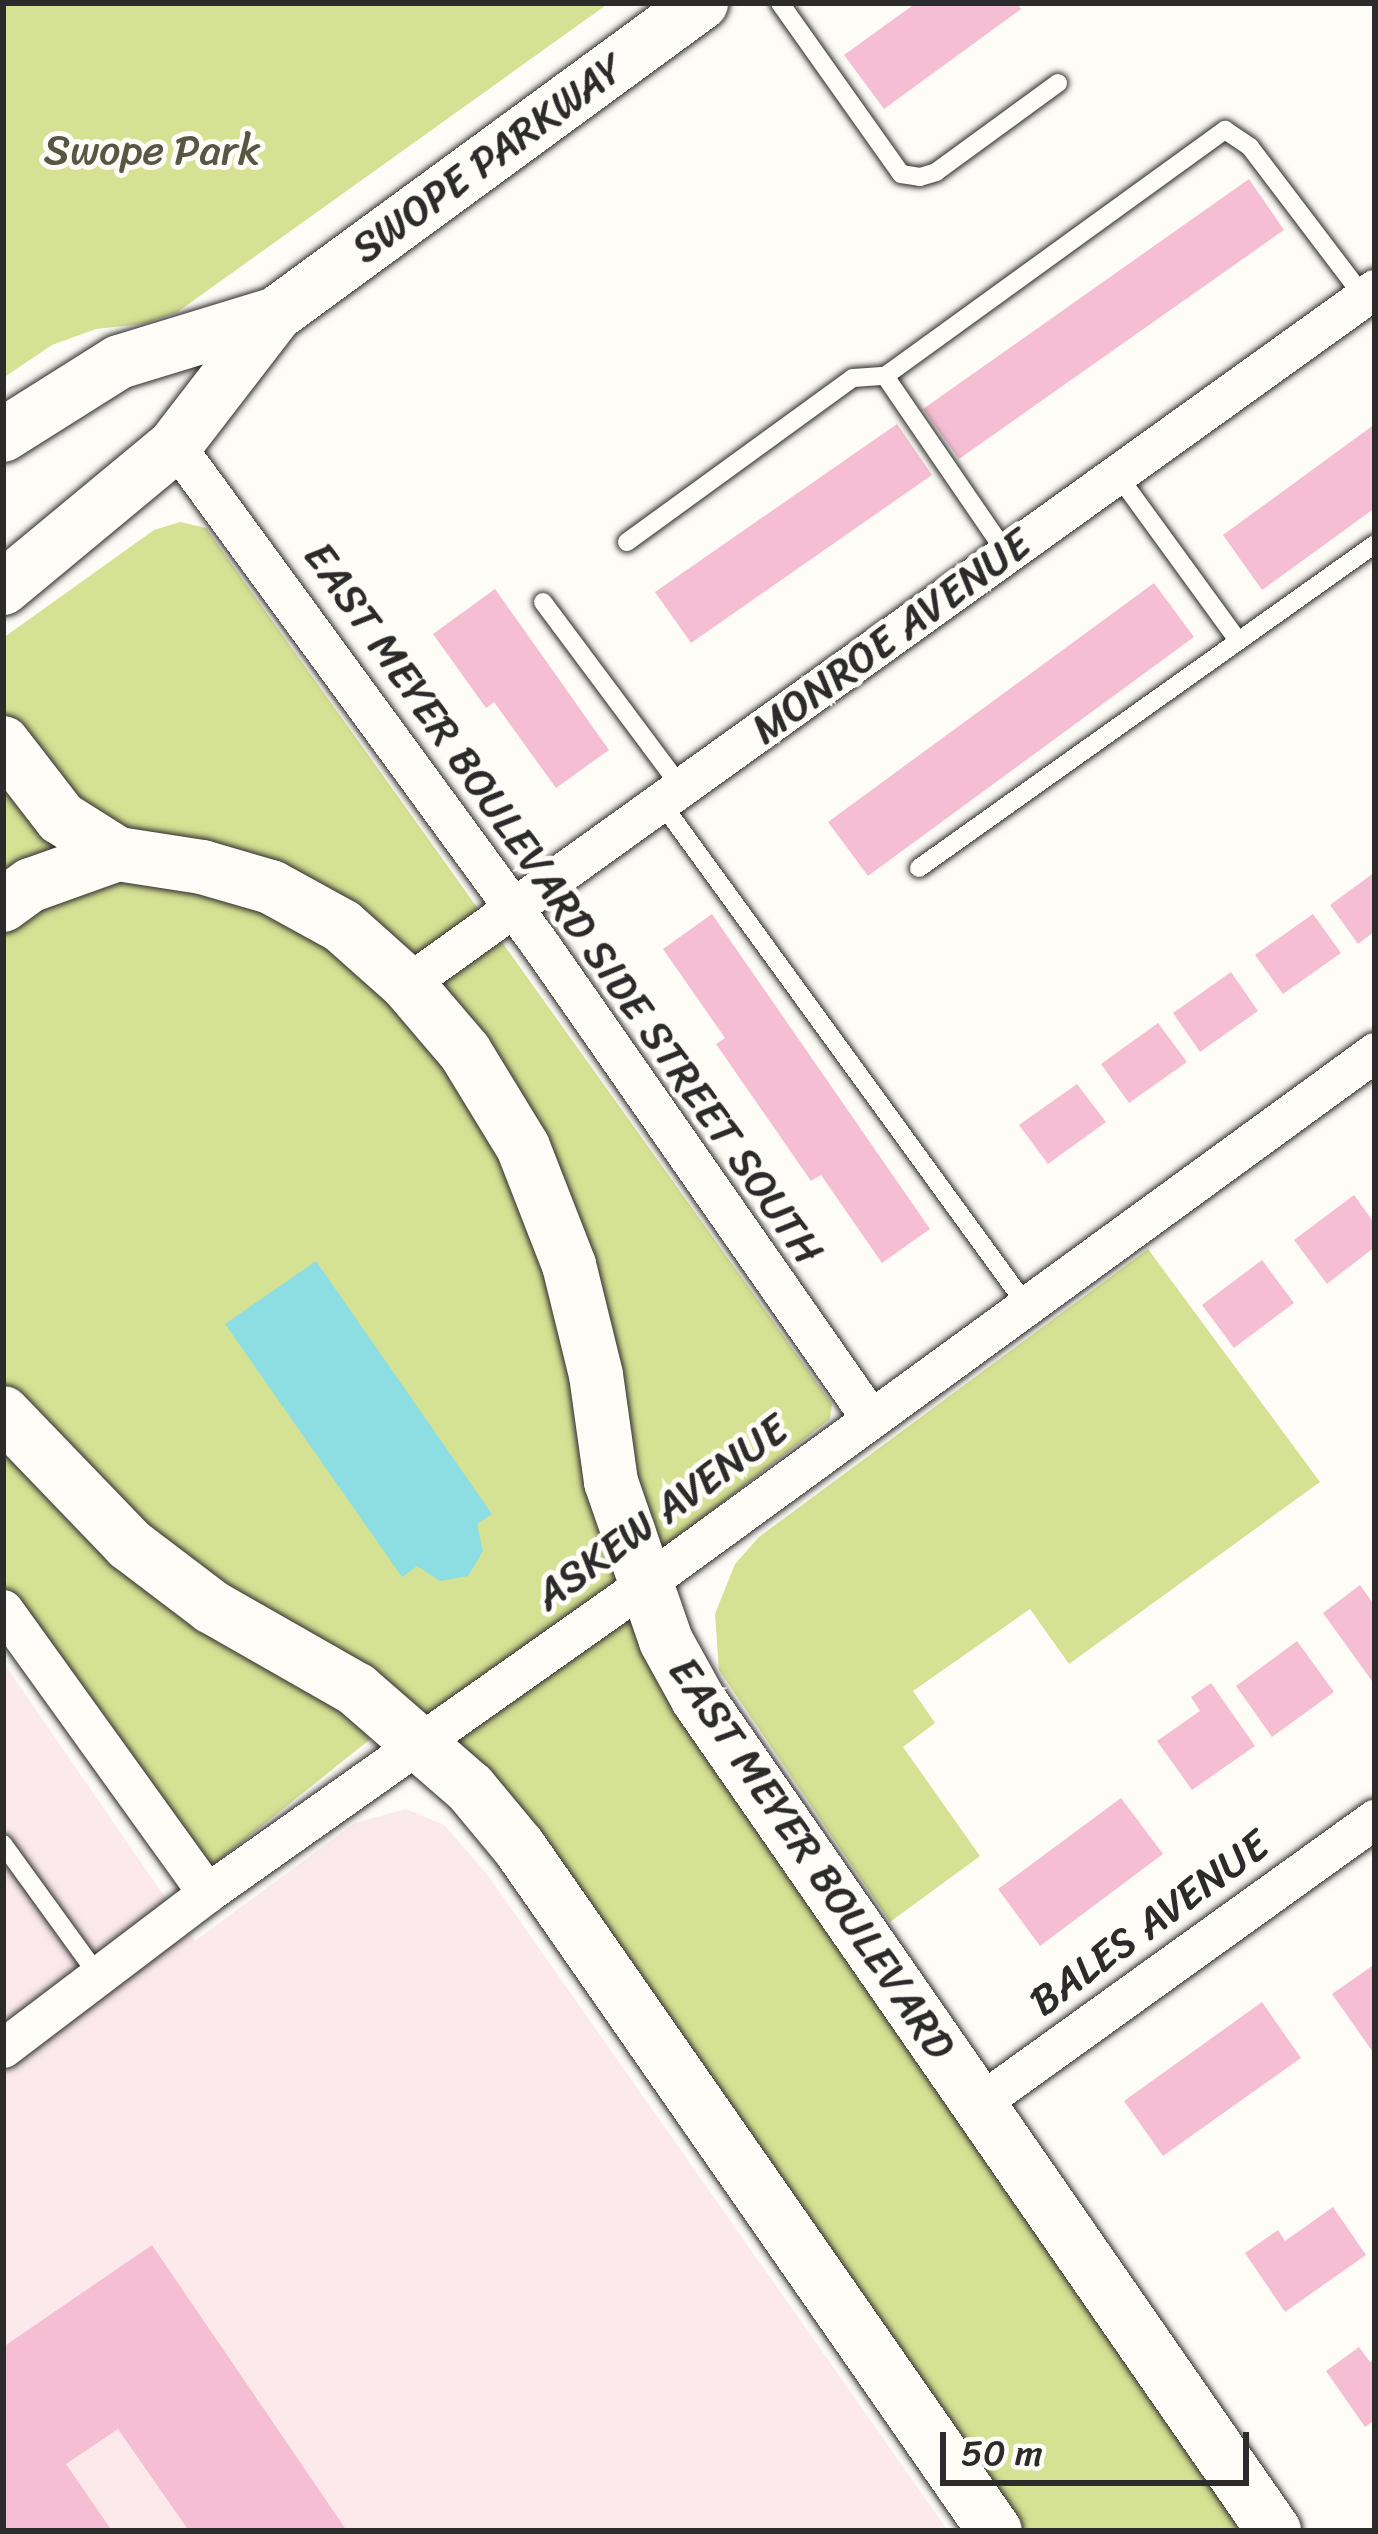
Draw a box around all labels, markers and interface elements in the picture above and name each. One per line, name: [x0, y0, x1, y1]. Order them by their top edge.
street label: SWOPE PARKWAY: [342, 42, 634, 274]
park label: Swope Park: [43, 125, 261, 175]
street label: MONROE AVENUE: [742, 518, 1040, 754]
street label: EAST MEYER BOULEVARD SIDE STREET SOUTH: [291, 529, 837, 1277]
street label: ASKEW AVENUE: [524, 1403, 798, 1621]
street label: EAST MEYER BOULEVARD: [658, 1646, 966, 2070]
street label: BALES AVENUE: [1019, 1819, 1279, 2027]
scale bar: [946, 2408, 1255, 2482]
text: 50 m: [961, 2421, 1043, 2485]

